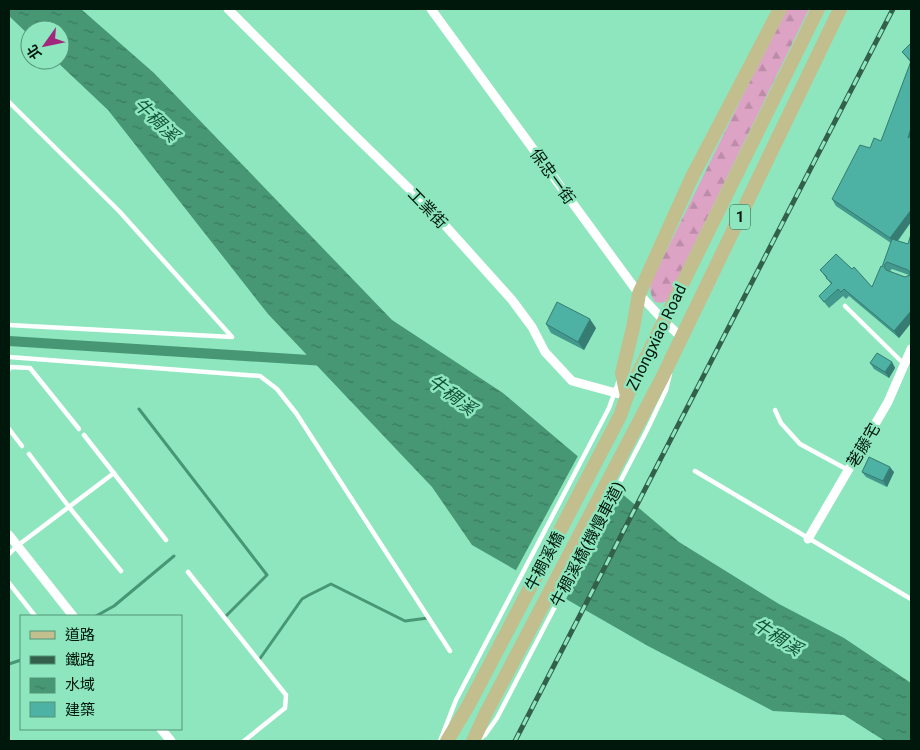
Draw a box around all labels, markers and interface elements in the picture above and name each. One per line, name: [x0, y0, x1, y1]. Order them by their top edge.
north arrow: [20, 20, 70, 70]
text: 北: [24, 42, 45, 62]
water label: 牛稠溪: [130, 93, 185, 148]
street label: 保忠一街: [526, 145, 579, 208]
street label: 工業街: [404, 184, 451, 232]
road number: 1: [730, 204, 750, 230]
street label: Zhongxiao Road: [623, 281, 690, 393]
water label: 牛稠溪: [424, 370, 483, 421]
street label: 荖藤宅: [843, 420, 884, 471]
street label: 牛稠溪橋(機慢車道): [546, 478, 628, 610]
street label: 牛稠溪橋: [521, 528, 567, 594]
water label: 牛稠溪: [749, 613, 808, 661]
legend: [20, 615, 182, 730]
text: 道路: [65, 626, 95, 644]
text: 鐵路: [65, 651, 95, 669]
text: 水域: [65, 676, 95, 694]
text: 建築: [65, 701, 95, 719]

